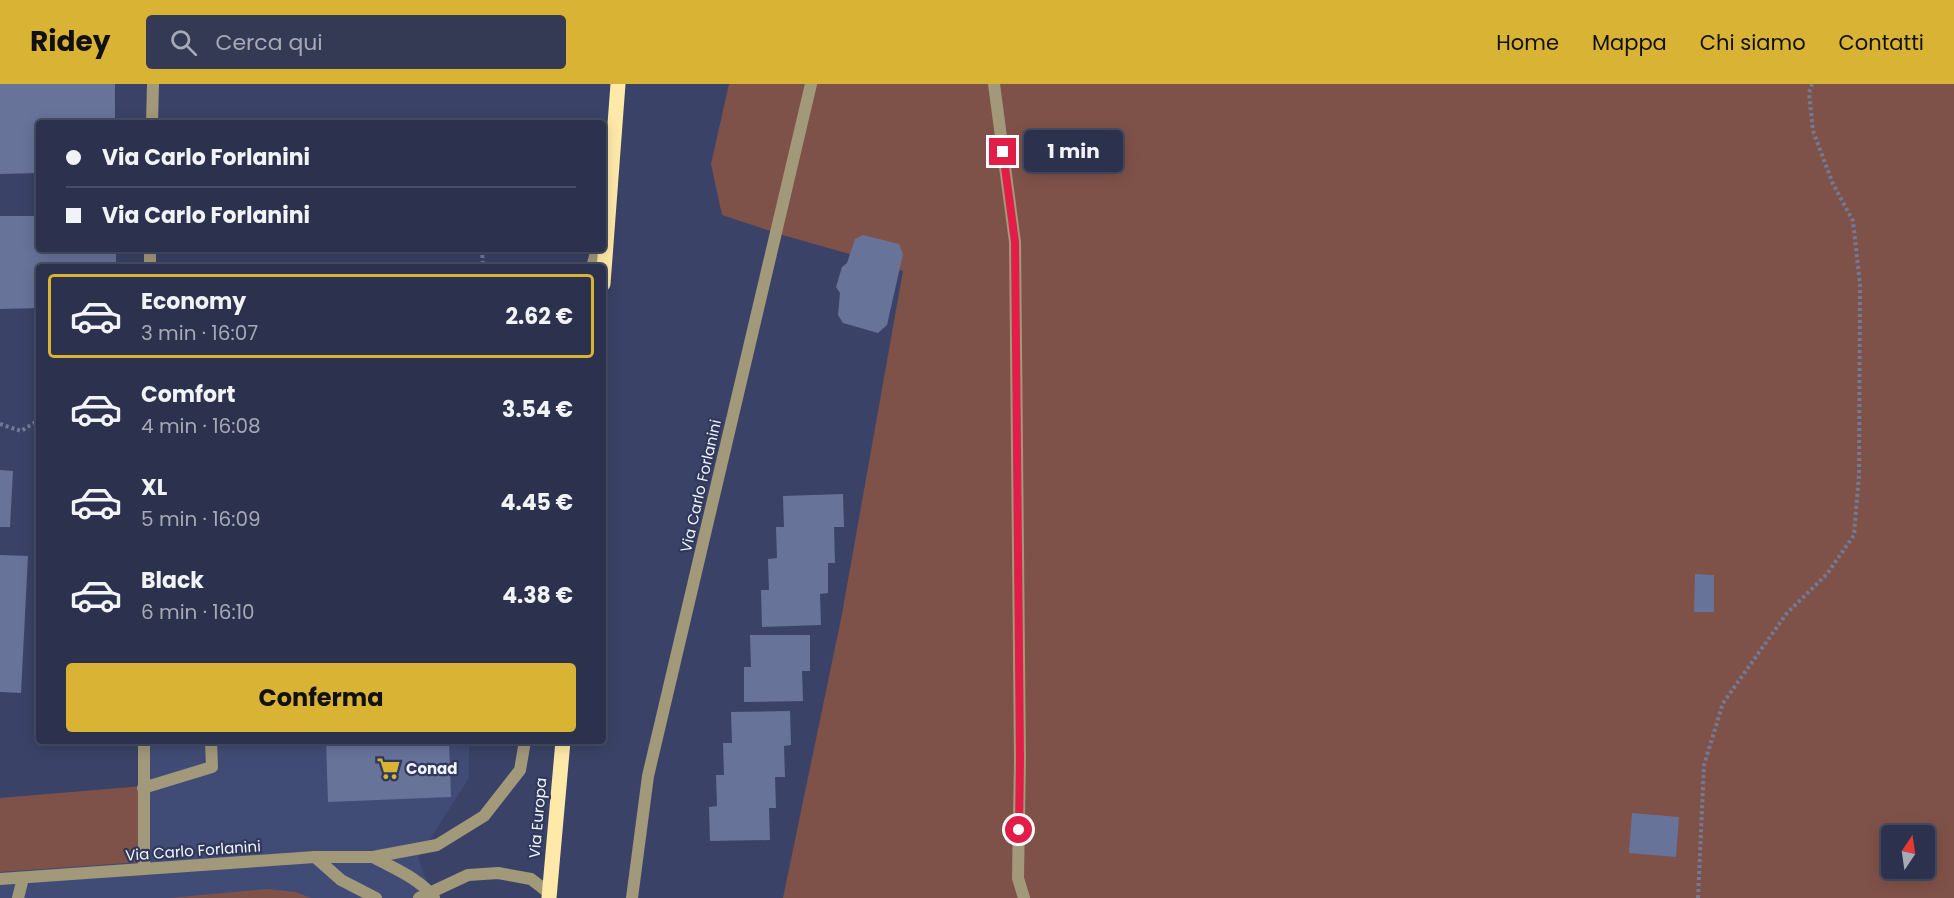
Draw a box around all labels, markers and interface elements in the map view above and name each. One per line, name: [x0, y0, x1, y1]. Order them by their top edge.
search box: [146, 15, 566, 69]
text: Ridey: [30, 22, 110, 61]
icon: search: [167, 26, 200, 59]
text: Cerca qui: [215, 27, 323, 58]
text: Home: [1496, 28, 1559, 57]
text: Mappa: [1592, 28, 1667, 57]
text: Chi siamo: [1700, 28, 1806, 57]
text: Contatti: [1839, 28, 1924, 57]
callout: 1 min: [1024, 131, 1123, 173]
text: 1 min: [1047, 137, 1100, 165]
route end: [989, 138, 1016, 165]
text: Via Carlo Forlanini: [102, 142, 310, 173]
text: Via Carlo Forlanini: [102, 200, 310, 231]
text: Economy: [141, 286, 246, 317]
icon: car: [69, 289, 123, 343]
text: 2.62 €: [505, 301, 573, 332]
text: 3 min · 16:07: [141, 319, 258, 347]
text: Comfort: [141, 379, 235, 410]
icon: car: [69, 382, 123, 436]
text: 3.54 €: [502, 394, 573, 425]
text: 4 min · 16:08: [141, 412, 261, 440]
street label: Via Carlo Forlanini: [675, 417, 726, 554]
text: XL: [141, 472, 167, 503]
icon: car: [69, 475, 123, 529]
text: 4.45 €: [501, 487, 573, 518]
text: 5 min · 16:09: [141, 505, 261, 533]
text: Black: [141, 565, 204, 596]
icon: car: [69, 568, 123, 622]
text: 4.38 €: [502, 580, 573, 611]
text: 6 min · 16:10: [141, 598, 255, 626]
button: Conferma: [66, 663, 576, 732]
supermarket icon: Conad: [375, 756, 401, 782]
place label: Conad: [406, 758, 457, 779]
street label: Via Europa: [524, 777, 551, 859]
route start: [1005, 816, 1032, 843]
north arrow: [1881, 825, 1935, 879]
map controls: [1881, 825, 1935, 879]
street label: Via Carlo Forlanini: [125, 835, 261, 866]

